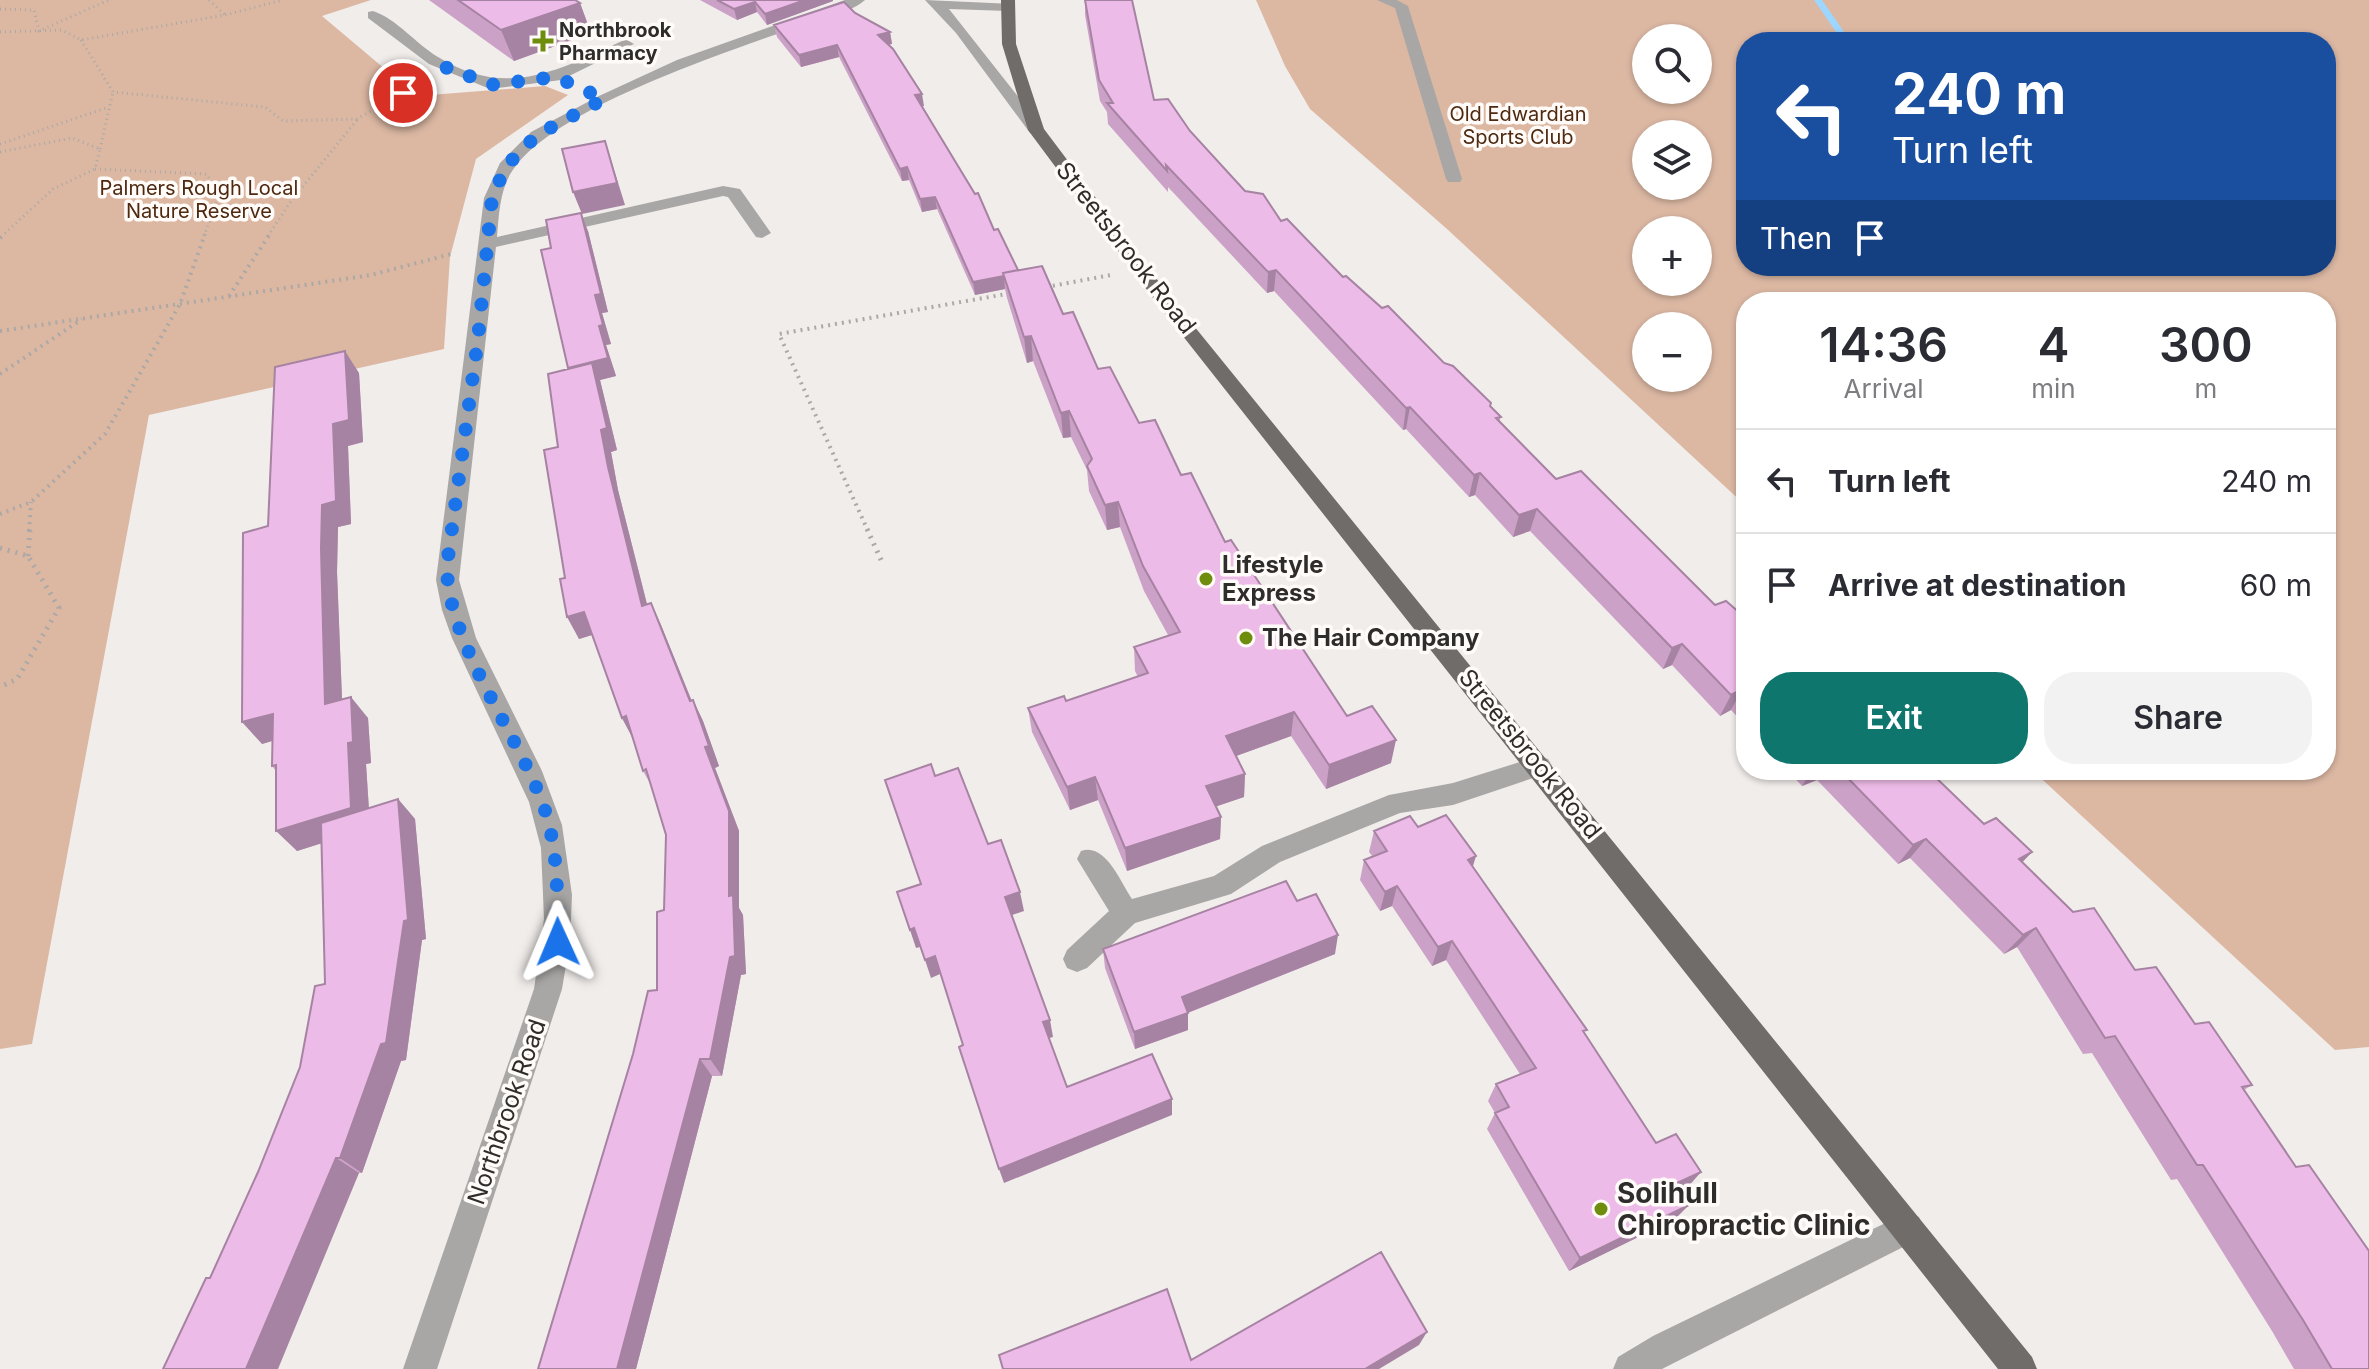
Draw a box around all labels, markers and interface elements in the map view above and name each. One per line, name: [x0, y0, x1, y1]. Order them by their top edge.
place label: Northbrook Pharmacy: [559, 18, 672, 65]
map controls: [1632, 24, 1712, 392]
button: search: [1632, 24, 1712, 104]
marker: Northbrook Pharmacy: [534, 32, 552, 50]
pin: [369, 59, 437, 127]
text: 240 m: [1892, 60, 2066, 128]
icon: left: [1760, 64, 1864, 168]
icon: arrive: [381, 71, 425, 115]
park label: Old Edwardian Sports Club: [1449, 102, 1587, 149]
button: layers: [1632, 120, 1712, 200]
text: Turn left: [1892, 128, 2033, 172]
street label: Streetsbrook Road: [1050, 156, 1202, 339]
park label: Palmers Rough Local Nature Reserve: [100, 176, 298, 223]
button: +: [1632, 216, 1712, 296]
icon: arrive: [1848, 216, 1892, 260]
text: Then: [1760, 220, 1832, 256]
button: −: [1632, 312, 1712, 392]
text: 14:36: [1819, 315, 1948, 374]
text: 4: [2037, 315, 2069, 374]
text: 300: [2159, 315, 2253, 374]
text: Arrival: [1844, 373, 1924, 404]
text: min: [2031, 373, 2076, 404]
text: m: [2194, 373, 2217, 404]
icon: left: [1760, 459, 1804, 503]
text: Turn left: [1828, 463, 1950, 499]
text: 240 m: [2221, 463, 2312, 499]
place label: Lifestyle Express: [1222, 550, 1323, 607]
icon: arrive: [1760, 563, 1804, 607]
text: Arrive at destination: [1828, 567, 2126, 603]
text: 60 m: [2240, 567, 2312, 603]
marker: Lifestyle Express: [1197, 570, 1215, 588]
place label: The Hair Company: [1262, 623, 1480, 652]
marker: The Hair Company: [1237, 629, 1255, 647]
street label: Streetsbrook Road: [1453, 663, 1608, 844]
button: Exit: [1760, 672, 2028, 764]
button: Share: [2044, 672, 2312, 764]
position arrow: [516, 900, 600, 984]
street label: Northbrook Road: [461, 1015, 552, 1208]
place label: Solihull Chiropractic Clinic: [1617, 1176, 1870, 1242]
marker: Solihull Chiropractic Clinic: [1592, 1200, 1610, 1218]

